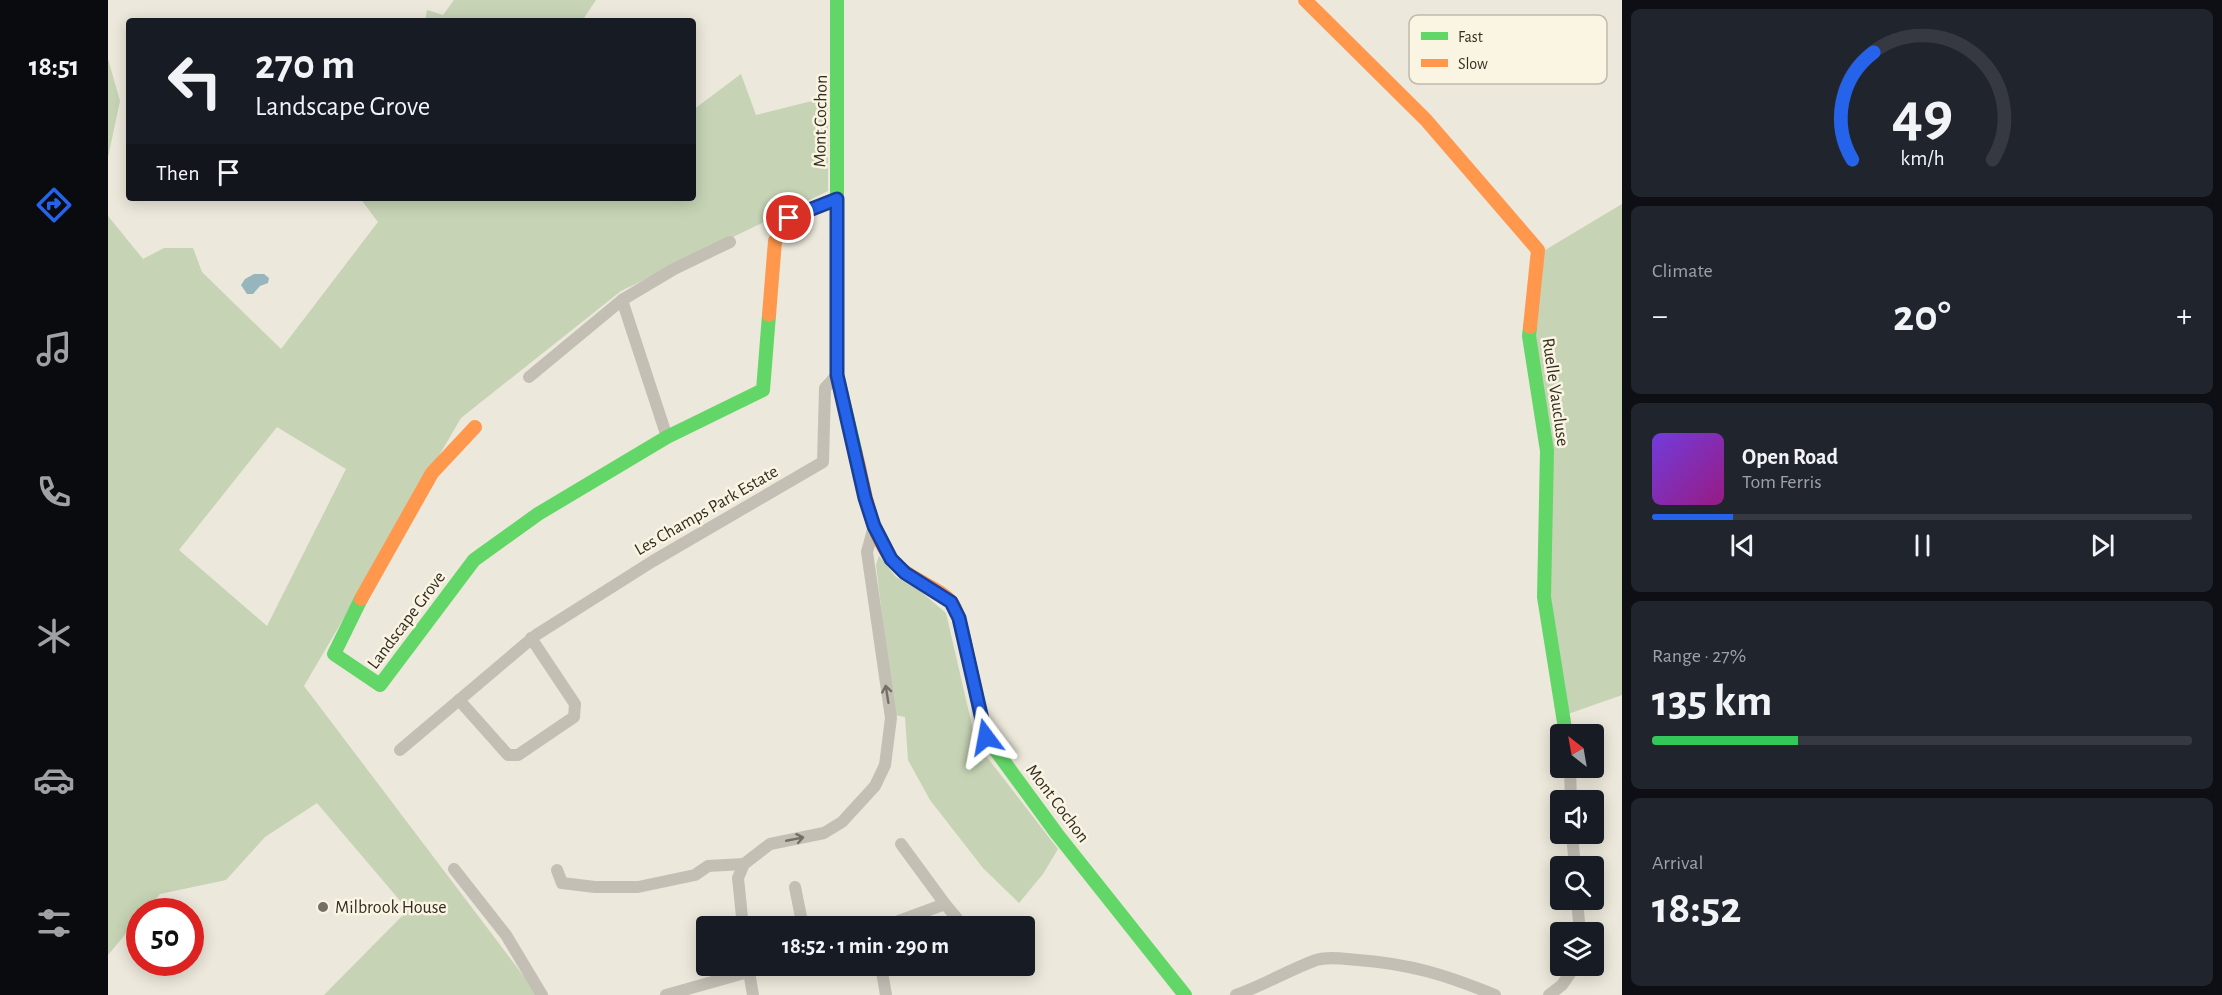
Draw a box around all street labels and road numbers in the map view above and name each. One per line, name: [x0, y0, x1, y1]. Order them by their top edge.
street label: Mont Cochon: [811, 75, 831, 167]
street label: Ruelle Vaucluse: [1538, 337, 1572, 448]
street label: Les Champs Park Estate: [632, 462, 781, 559]
street label: Landscape Grove: [364, 569, 449, 673]
street label: Mont Cochon: [1022, 761, 1092, 846]

